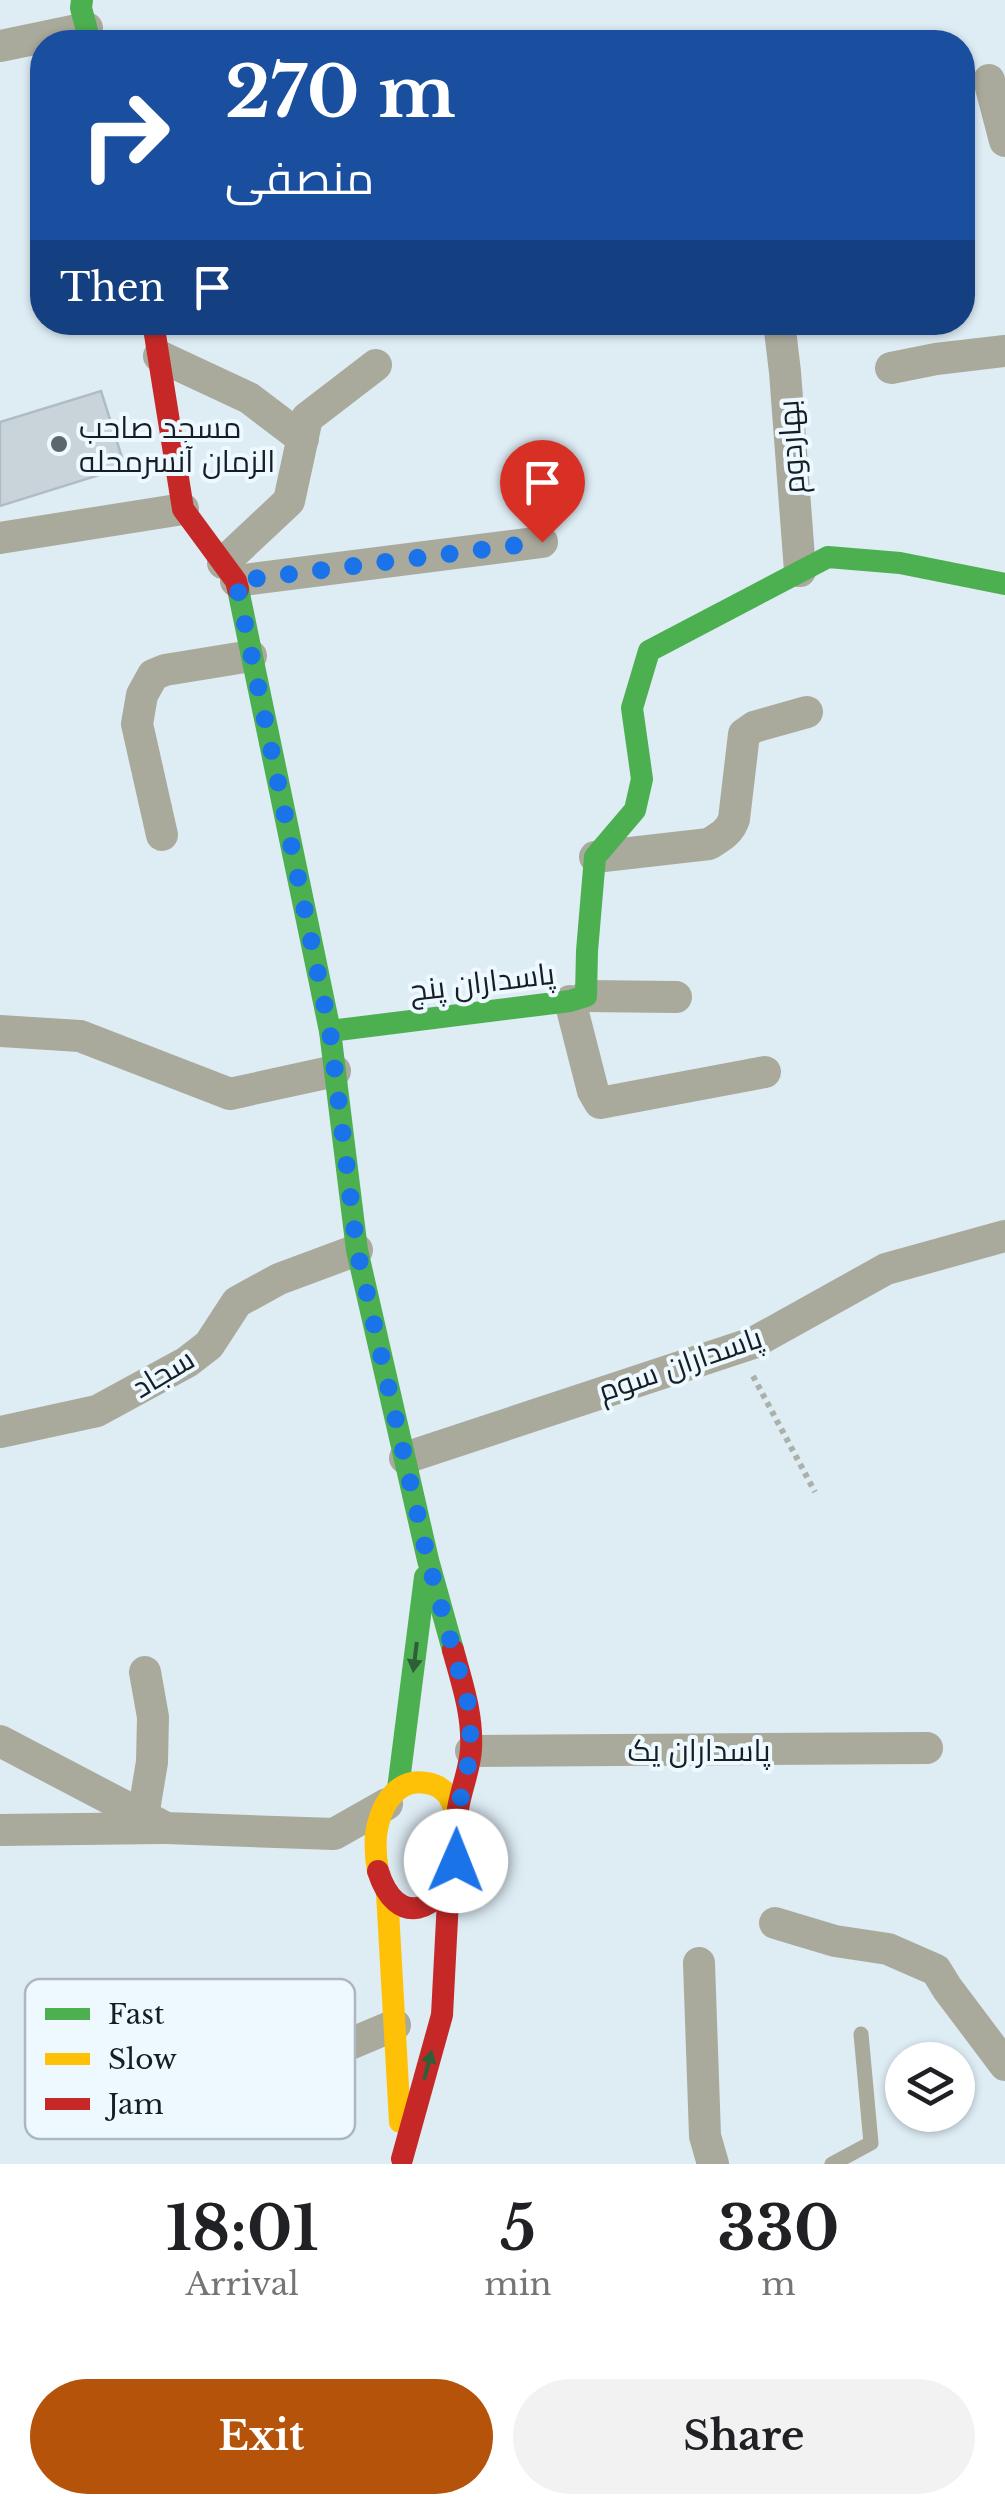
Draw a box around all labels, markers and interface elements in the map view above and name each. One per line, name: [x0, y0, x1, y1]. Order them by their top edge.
text: 270 m: [225, 49, 456, 136]
icon: right: [60, 70, 190, 200]
text: منصفی: [225, 150, 374, 206]
icon: arrive: [185, 260, 240, 315]
text: Then: [60, 264, 165, 311]
street label: بهاردوم: [769, 399, 815, 495]
place label: مسجد صاحب الزمان آنسرمحله: [79, 409, 275, 480]
marker: مسجد صاحب الزمان آنسرمحله: [48, 433, 70, 455]
pin: [500, 440, 585, 543]
icon: arrive: [515, 455, 570, 510]
street label: پاسداران پنج: [407, 955, 557, 1011]
street label: پاسداران سوم: [593, 1319, 768, 1411]
street label: سجاد: [125, 1340, 201, 1406]
one-way arrow: [407, 1641, 423, 1673]
street label: پاسداران یک: [628, 1732, 770, 1770]
position arrow: [404, 1809, 508, 1913]
legend: [25, 1979, 355, 2139]
text: Fast: [108, 1997, 165, 2032]
text: Slow: [108, 2042, 177, 2077]
map controls: [885, 2042, 975, 2132]
button: layers: [885, 2042, 975, 2132]
one-way arrow: [421, 2049, 437, 2080]
text: Jam: [104, 2087, 164, 2122]
text: 18:01: [166, 2192, 319, 2266]
text: 5: [500, 2192, 536, 2266]
text: 330: [717, 2192, 839, 2266]
text: Arrival: [186, 2264, 299, 2304]
text: min: [484, 2264, 552, 2304]
text: m: [761, 2264, 796, 2304]
button: Exit: [30, 2379, 493, 2494]
button: Share: [513, 2379, 975, 2494]

